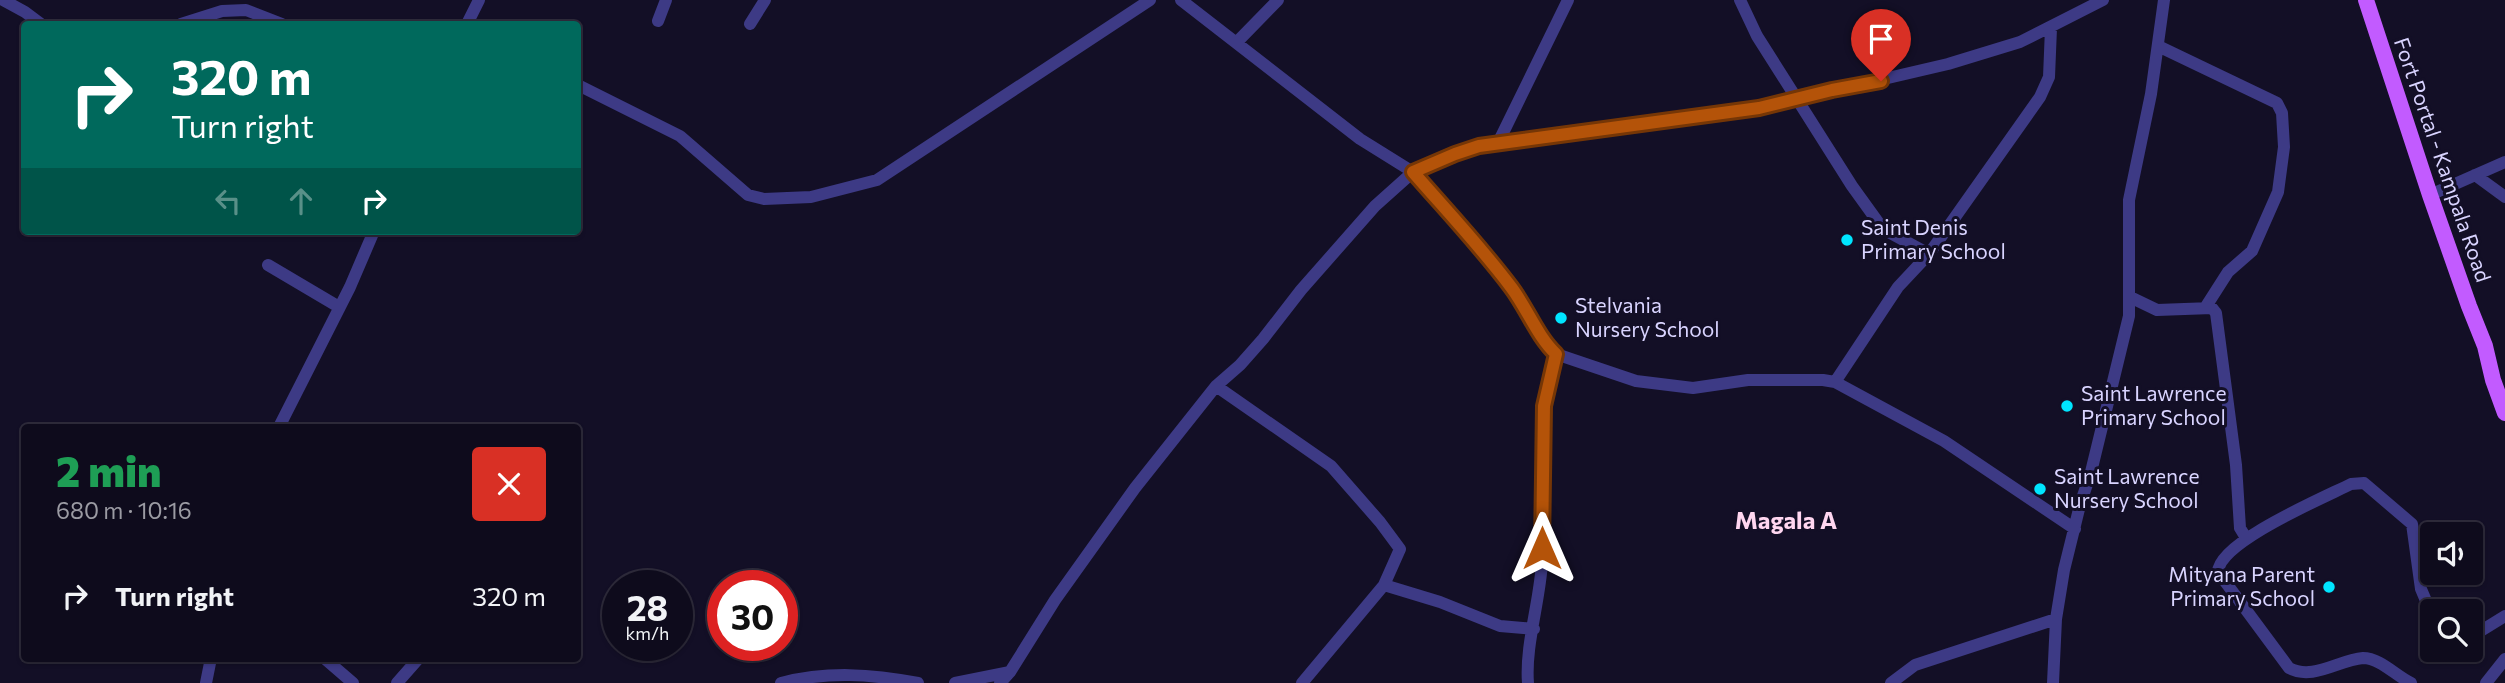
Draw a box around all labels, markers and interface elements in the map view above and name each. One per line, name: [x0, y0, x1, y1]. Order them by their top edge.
pin: [1851, 9, 1911, 81]
icon: arrive: [1862, 20, 1900, 58]
street label: Fort Portal - Kampala Road: [2390, 34, 2497, 285]
text: 320 m: [171, 45, 312, 105]
icon: right: [56, 49, 147, 140]
text: Turn right: [171, 105, 314, 145]
icon: left: [209, 182, 247, 220]
icon: ahead: [282, 182, 320, 220]
icon: right: [355, 182, 393, 220]
place label: Saint Denis Primary School: [1861, 214, 2006, 263]
marker: Saint Denis Primary School: [1839, 232, 1855, 248]
place label: Stelvania Nursery School: [1575, 292, 1720, 341]
marker: Stelvania Nursery School: [1553, 310, 1569, 326]
place label: Saint Lawrence Primary School: [2081, 380, 2227, 429]
marker: Saint Lawrence Primary School: [2059, 398, 2075, 414]
text: 2 min: [56, 444, 162, 496]
button: close: [472, 447, 546, 521]
place label: Saint Lawrence Nursery School: [2054, 463, 2200, 512]
marker: Saint Lawrence Nursery School: [2032, 481, 2048, 497]
text: 680 m · 10:16: [56, 496, 192, 524]
district label: Magala A: [1735, 505, 1837, 534]
position arrow: [1505, 511, 1579, 585]
map controls: [2420, 522, 2483, 662]
button: sound: [2420, 522, 2483, 585]
place label: Mityana Parent Primary School: [2168, 561, 2315, 610]
speed limit sign: 30: [707, 570, 798, 661]
icon: right: [56, 577, 94, 615]
marker: Mityana Parent Primary School: [2321, 579, 2337, 595]
text: Turn right: [115, 580, 234, 611]
text: 320 m: [472, 580, 546, 611]
text: 28: [627, 585, 668, 628]
button: search: [2420, 599, 2483, 662]
text: km/h: [626, 622, 669, 644]

